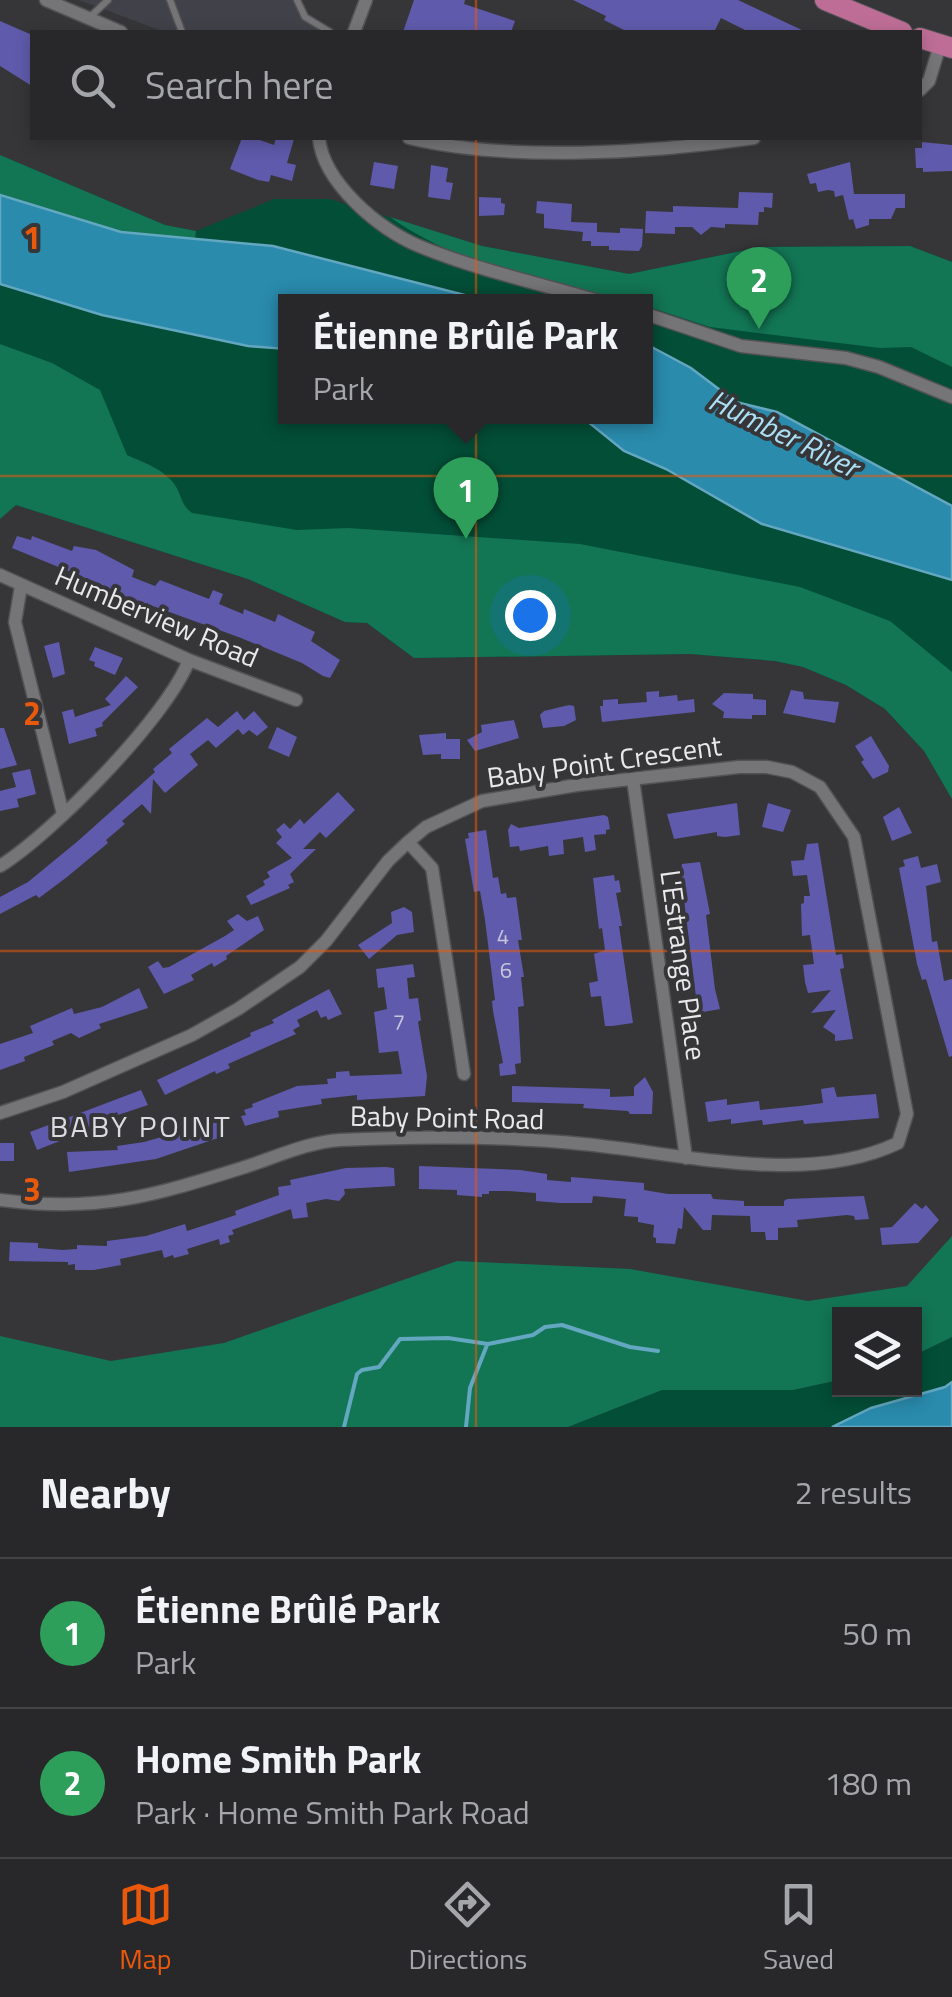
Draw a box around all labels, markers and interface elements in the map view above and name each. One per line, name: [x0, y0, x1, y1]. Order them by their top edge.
search box: [30, 30, 922, 140]
text: Search here: [145, 56, 333, 114]
icon: search: [65, 58, 120, 113]
text: 1: [23, 213, 41, 261]
pin: 2: [726, 246, 792, 329]
popup: [278, 294, 653, 424]
text: Étienne Brûlé Park: [313, 306, 618, 364]
text: Park: [313, 364, 374, 412]
water label: Humber River: [701, 377, 870, 491]
pin: 1: [434, 456, 498, 539]
street label: Humberview Road: [49, 554, 265, 678]
your location: [505, 590, 556, 641]
text: 2: [23, 689, 41, 737]
street label: Baby Point Crescent: [484, 723, 724, 799]
street label: L'Estrange Place: [649, 867, 719, 1063]
house number: 4: [497, 919, 509, 953]
house number: 6: [500, 953, 512, 987]
house number: 7: [393, 1005, 405, 1039]
street label: Baby Point Road: [349, 1094, 545, 1140]
district label: BABY POINT: [50, 1103, 232, 1149]
text: 3: [23, 1165, 41, 1213]
map controls: [832, 1307, 922, 1397]
button: layers: [832, 1307, 922, 1397]
text: Nearby: [40, 1460, 171, 1524]
text: 2 results: [795, 1468, 912, 1516]
text: Étienne Brûlé Park: [135, 1580, 440, 1638]
text: 1: [64, 1609, 81, 1657]
text: 50 m: [842, 1609, 912, 1657]
text: Park: [135, 1638, 196, 1686]
text: Home Smith Park: [135, 1730, 421, 1788]
text: 2: [64, 1759, 81, 1807]
text: 180 m: [824, 1759, 912, 1807]
text: Park · Home Smith Park Road: [135, 1788, 530, 1836]
tab: Map: [118, 1877, 173, 1980]
tab: Directions: [409, 1877, 527, 1980]
tab: Saved: [763, 1877, 834, 1980]

